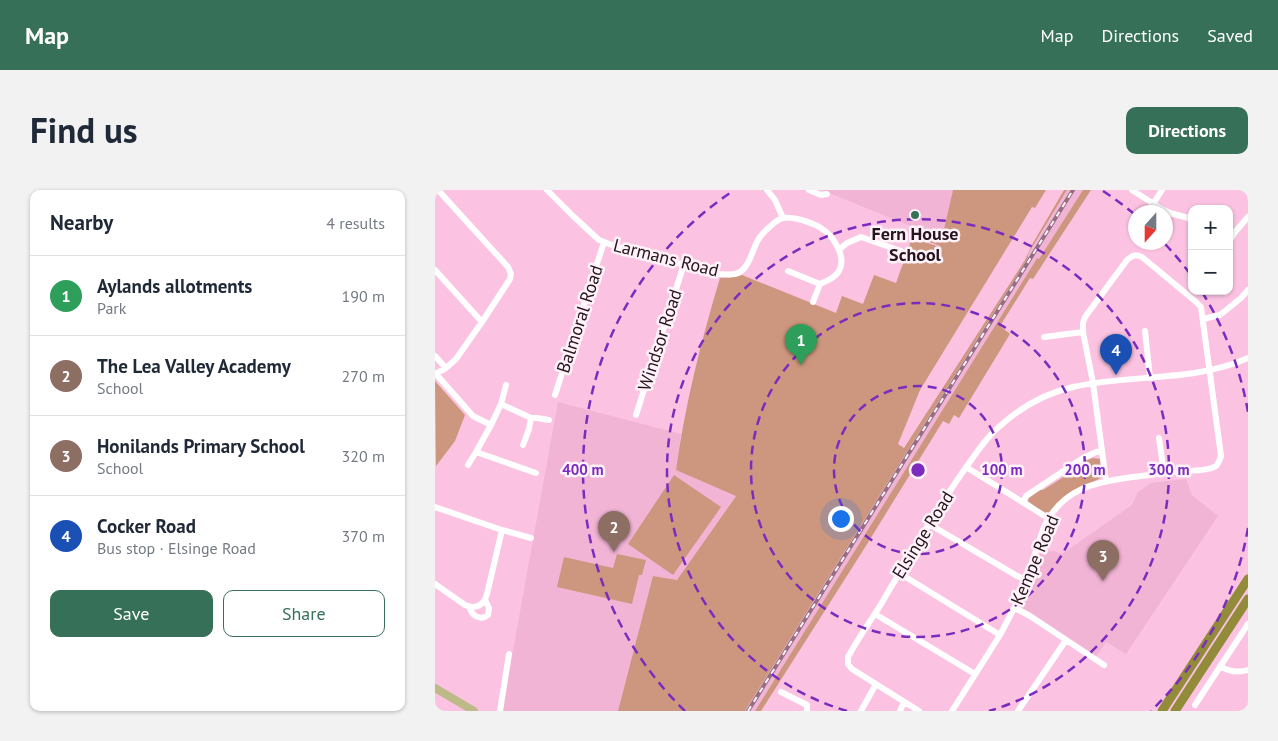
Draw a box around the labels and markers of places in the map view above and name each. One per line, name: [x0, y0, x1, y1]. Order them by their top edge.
marker: Fern House School: [909, 209, 921, 221]
place label: Fern House School: [872, 222, 958, 266]
pin: 1: [785, 324, 817, 365]
pin: 4: [1100, 334, 1132, 375]
centre of rings: [909, 461, 927, 479]
pin: 2: [598, 511, 630, 552]
pin: 3: [1087, 540, 1119, 581]

